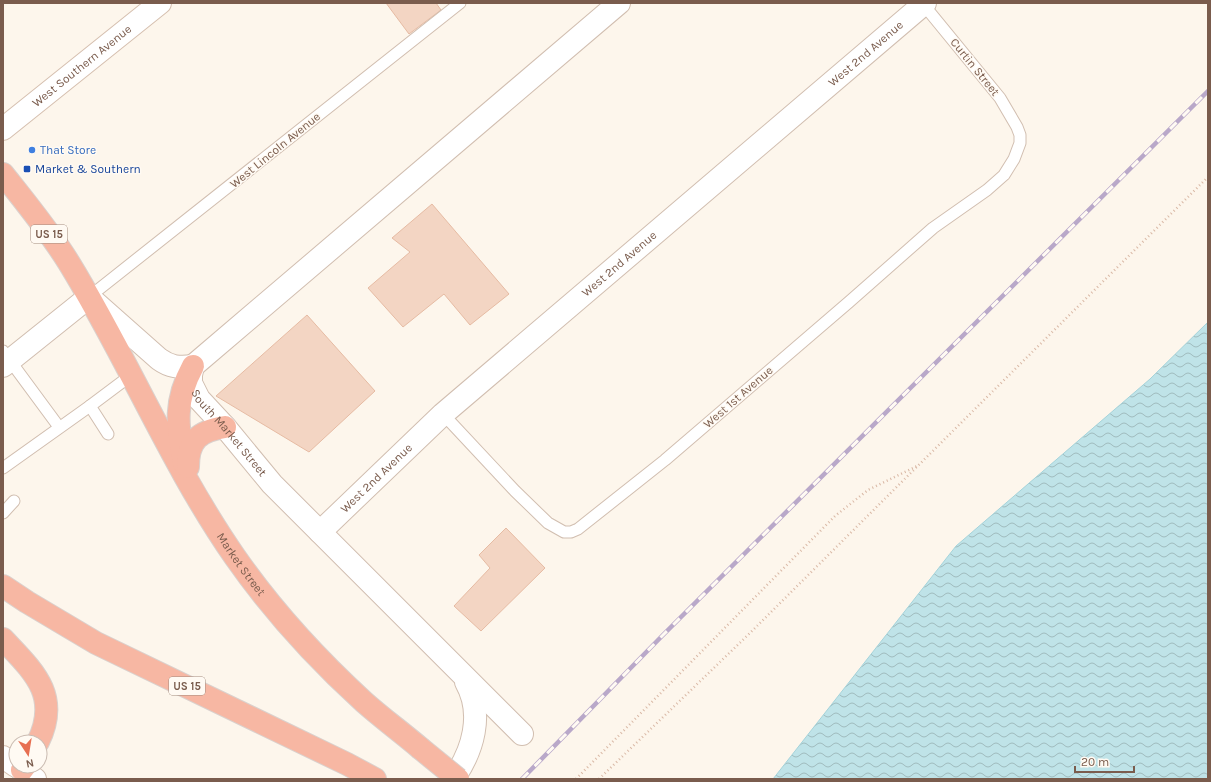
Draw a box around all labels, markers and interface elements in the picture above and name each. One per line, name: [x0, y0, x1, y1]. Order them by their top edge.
street label: West 2nd Avenue: [825, 18, 906, 89]
street label: West Southern Avenue: [29, 22, 134, 110]
street label: Curtin Street: [948, 35, 1003, 99]
street label: West Lincoln Avenue: [227, 109, 323, 191]
place label: That Store: [40, 143, 96, 157]
marker: That Store: [27, 145, 37, 155]
place label: Market & Southern: [35, 162, 141, 176]
marker: Market & Southern: [22, 164, 32, 174]
road number: US 15: [31, 225, 67, 243]
street label: West 2nd Avenue: [579, 228, 659, 300]
street label: West 1st Avenue: [700, 363, 776, 431]
street label: South Market Street: [188, 387, 270, 479]
street label: West 2nd Avenue: [338, 440, 415, 516]
street label: Market Street: [214, 530, 269, 599]
road number: US 15: [169, 677, 205, 695]
north arrow: [8, 734, 48, 774]
scale bar: [1075, 748, 1134, 774]
text: 20 m: [1081, 755, 1109, 769]
text: N: [25, 756, 35, 770]

